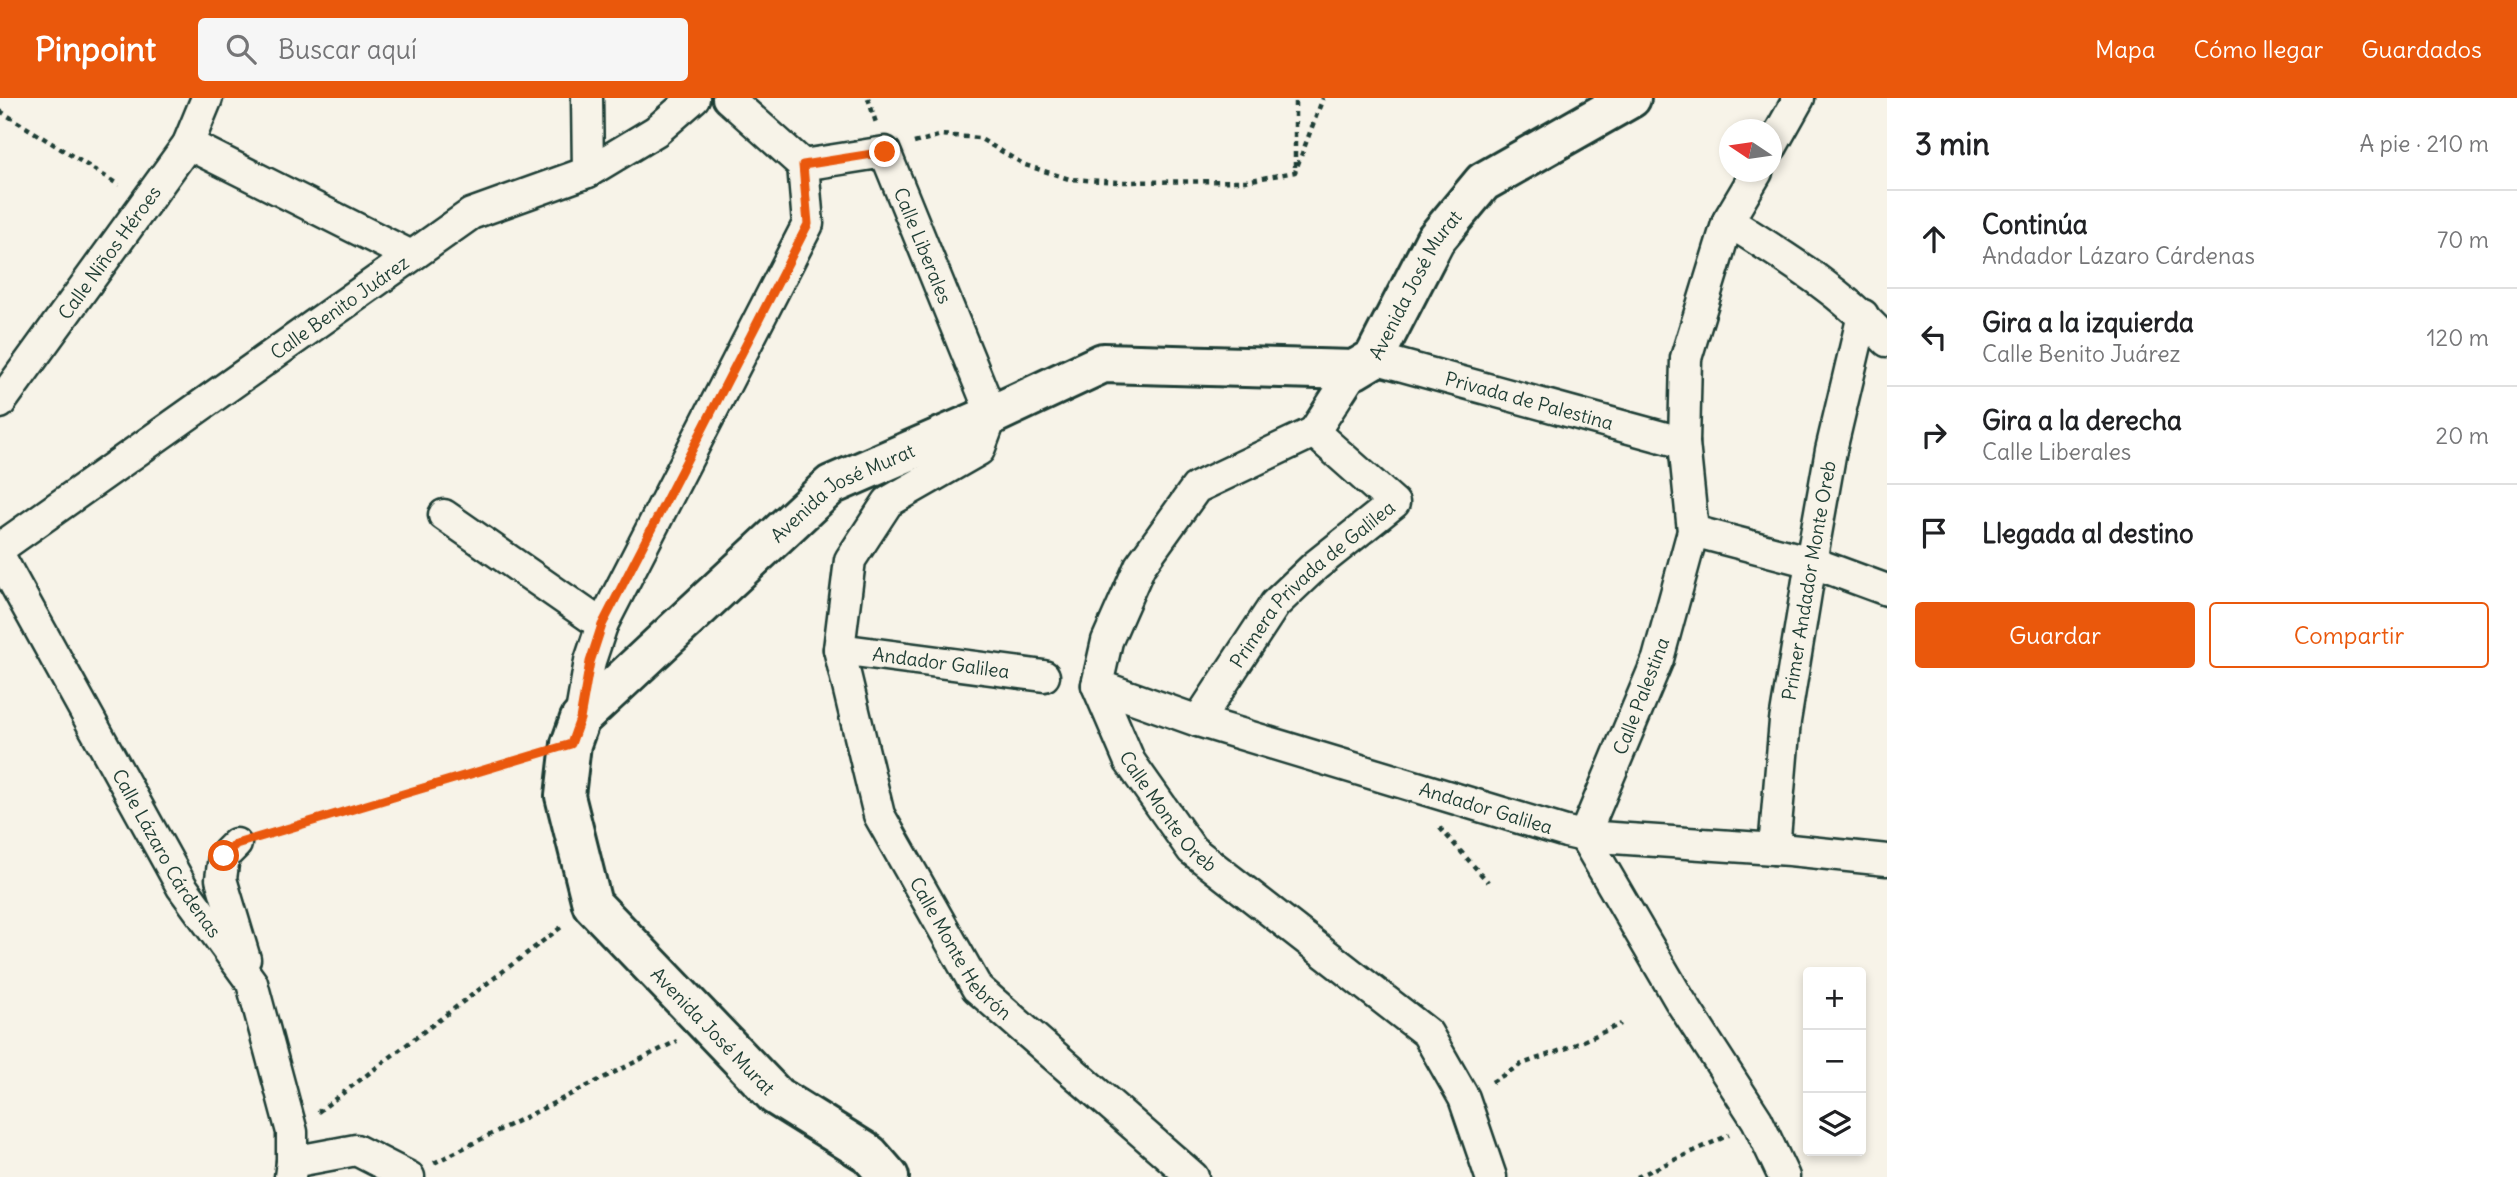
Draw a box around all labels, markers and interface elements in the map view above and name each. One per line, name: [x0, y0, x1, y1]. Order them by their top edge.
search box: [198, 18, 688, 81]
text: Pinpoint: [35, 28, 156, 70]
icon: search: [222, 30, 260, 68]
text: Buscar aquí: [278, 33, 417, 66]
text: Mapa: [2095, 34, 2155, 64]
text: Cómo llegar: [2193, 34, 2323, 64]
text: Guardados: [2361, 34, 2482, 64]
north arrow: [1719, 119, 1782, 182]
text: 3 min: [1915, 125, 1990, 163]
text: A pie · 210 m: [2360, 129, 2489, 158]
route end: [869, 136, 900, 167]
street label: Calle Niños Héroes: [53, 181, 166, 324]
street label: Calle Liberales: [889, 184, 957, 307]
street label: Avenida José Murat: [1363, 205, 1467, 364]
text: Continúa: [1982, 208, 2088, 241]
icon: ahead: [1915, 220, 1953, 258]
text: 70 m: [2437, 225, 2489, 254]
text: Andador Lázaro Cárdenas: [1982, 241, 2255, 270]
street label: Calle Benito Juárez: [265, 250, 413, 365]
text: Gira a la izquierda: [1982, 306, 2194, 339]
icon: left: [1915, 318, 1953, 356]
text: 120 m: [2426, 323, 2489, 352]
text: Calle Benito Juárez: [1982, 339, 2181, 368]
street label: Privada de Palestina: [1443, 366, 1616, 435]
text: Gira a la derecha: [1982, 404, 2182, 437]
icon: right: [1915, 416, 1953, 454]
text: 20 m: [2436, 421, 2489, 450]
text: Calle Liberales: [1982, 437, 2131, 466]
street label: Avenida José Murat: [765, 438, 918, 547]
street label: Primer Andador Monte Oreb: [1777, 459, 1841, 702]
street label: Primera Privada de Galilea: [1224, 495, 1400, 672]
icon: arrive: [1915, 514, 1953, 552]
text: Llegada al destino: [1982, 517, 2194, 550]
button: Guardar: [1915, 602, 2195, 668]
button: Compartir: [2209, 602, 2489, 668]
street label: Calle Palestina: [1608, 634, 1674, 758]
street label: Andador Galilea: [871, 642, 1011, 683]
street label: Calle Monte Oreb: [1115, 747, 1222, 877]
street label: Calle Lázaro Cárdenas: [107, 764, 227, 942]
street label: Andador Galilea: [1417, 776, 1556, 839]
route start: [208, 840, 239, 871]
street label: Calle Monte Hebrón: [905, 873, 1017, 1025]
street label: Avenida José Murat: [646, 962, 780, 1100]
map controls: [1803, 967, 1866, 1156]
button: +: [1803, 967, 1866, 1030]
button: −: [1803, 1030, 1866, 1093]
button: layers: [1803, 1093, 1866, 1156]

